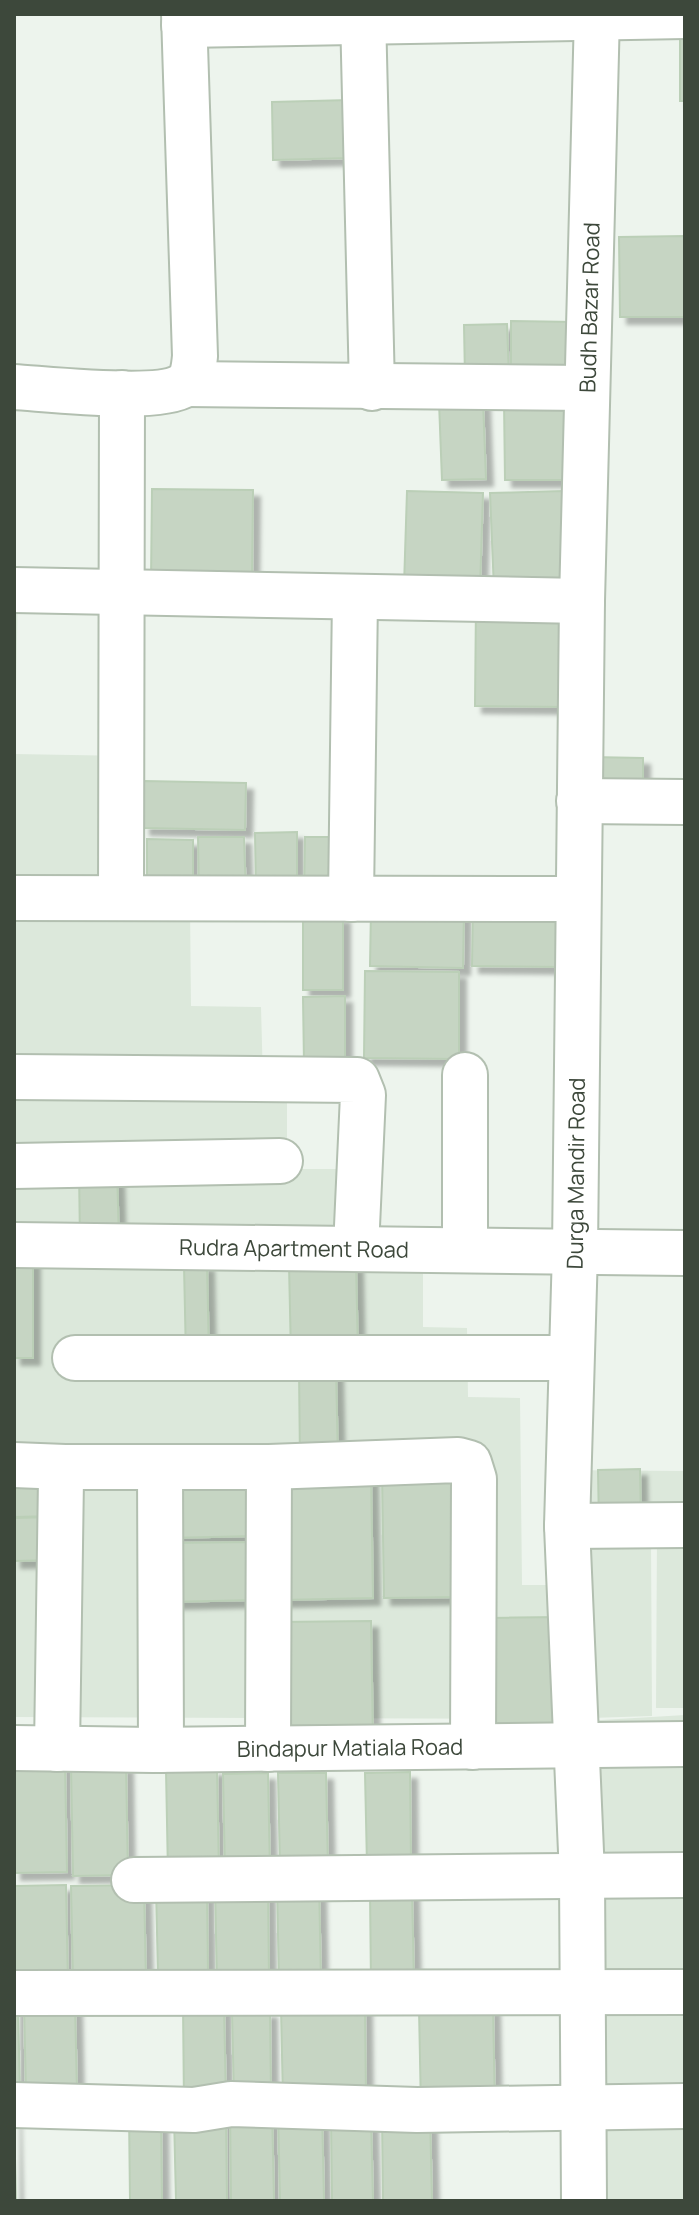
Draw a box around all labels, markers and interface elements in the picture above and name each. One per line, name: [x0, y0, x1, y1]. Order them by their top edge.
street label: Budh Bazar Road: [572, 222, 607, 393]
street label: Durga Mandir Road: [559, 1078, 592, 1270]
street label: Rudra Apartment Road: [179, 1232, 409, 1265]
street label: Bindapur Matiala Road: [237, 1732, 463, 1764]

